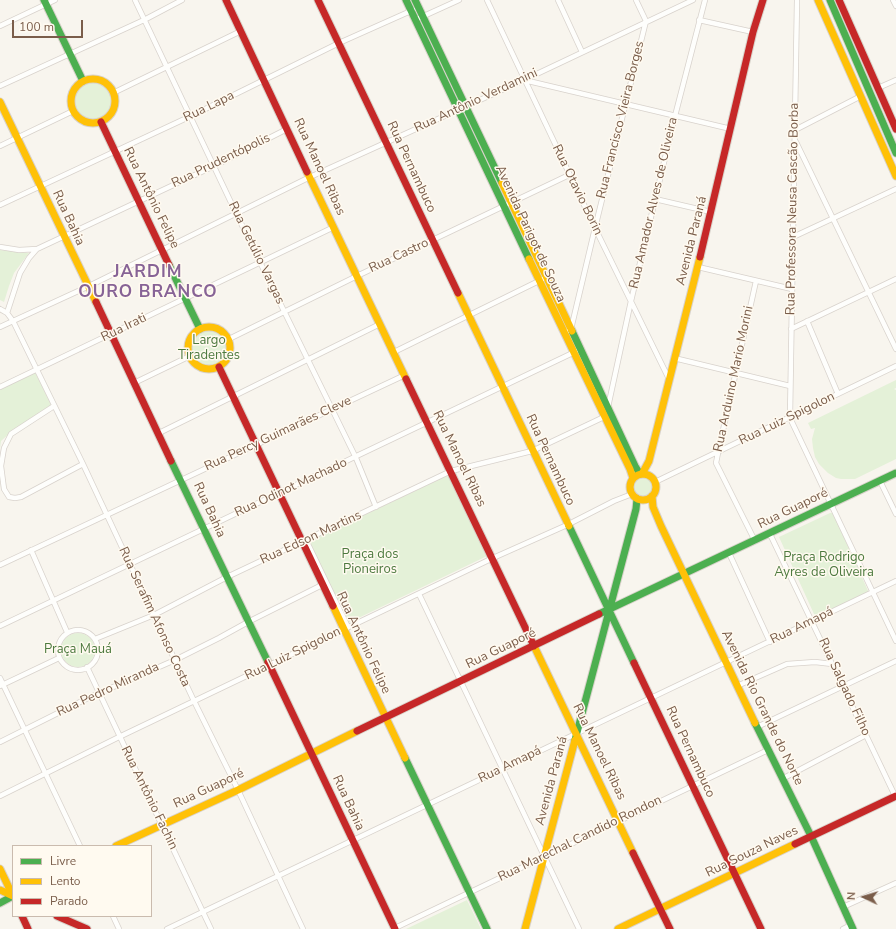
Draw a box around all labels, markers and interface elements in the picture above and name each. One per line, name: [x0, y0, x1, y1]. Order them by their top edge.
scale bar: [14, 12, 85, 38]
text: 100 m: [19, 19, 54, 35]
street label: Rua Francisco Vieira Borges: [594, 40, 648, 200]
street label: Rua Antônio Verdamini: [412, 66, 540, 136]
street label: Rua Lapa: [181, 88, 237, 126]
street label: Rua Professora Neusa Cascão Borba: [783, 103, 803, 315]
street label: Rua Manoel Ribas: [290, 116, 348, 218]
street label: Rua Amador Alves de Oliveira: [627, 116, 681, 290]
street label: Rua Pernambuco: [383, 119, 439, 215]
street label: Rua Prudentópolis: [169, 130, 273, 192]
street label: Rua Otavio Borin: [548, 142, 606, 238]
street label: Rua Antônio Felipe: [120, 145, 182, 251]
street label: Avenida Parigot de Souza: [491, 163, 569, 305]
street label: Rua Bahia: [48, 188, 88, 248]
street label: Avenida Paraná: [673, 195, 711, 287]
street label: Rua Getúlio Vargas: [224, 199, 288, 307]
street label: Rua Castro: [367, 235, 431, 277]
district label: JARDIM OURO BRANCO: [78, 263, 218, 303]
street label: Rua Arduino Mario Morini: [711, 305, 757, 453]
street label: Rua Irati: [99, 310, 149, 346]
park label: Largo Tiradentes: [178, 333, 240, 364]
street label: Rua Luiz Spigolon: [737, 389, 837, 449]
street label: Rua Percy Guimarães Cleve: [202, 393, 354, 475]
street label: Rua Manoel Ribas: [429, 408, 489, 510]
street label: Rua Pernambuco: [522, 412, 578, 508]
street label: Rua Odinot Machado: [232, 455, 350, 521]
street label: Rua Bahia: [189, 480, 229, 540]
street label: Rua Guaporé: [755, 485, 831, 533]
street label: Rua Edson Martins: [258, 508, 364, 568]
street label: Rua Serafim Afonso Costa: [115, 545, 193, 689]
park label: Praça dos Pioneiros: [342, 547, 398, 578]
park label: Praça Rodrigo Ayres de Oliveira: [774, 550, 874, 581]
street label: Rua Antônio Felipe: [332, 589, 394, 697]
street label: Rua Amapá: [768, 604, 836, 648]
street label: Rua Luiz Spigolon: [243, 624, 343, 684]
street label: Rua Guaporé: [463, 625, 539, 673]
street label: Avenida Rio Grande do Norte: [718, 628, 806, 788]
street label: Rua Salgado Filho: [815, 636, 873, 738]
park label: Praça Mauá: [44, 642, 112, 658]
street label: Rua Pedro Miranda: [54, 659, 162, 721]
street label: Rua Manoel Ribas: [569, 701, 629, 803]
street label: Rua Pernambuco: [662, 704, 718, 800]
street label: Avenida Paraná: [533, 735, 571, 827]
street label: Rua Amapá: [476, 743, 544, 787]
street label: Rua Antônio Fachin: [117, 744, 181, 852]
street label: Rua Guaporé: [171, 766, 247, 812]
street label: Rua Bahia: [328, 773, 368, 833]
street label: Rua Marechal Candido Rondon: [496, 793, 664, 885]
street label: Rua Souza Naves: [703, 823, 801, 881]
legend: [12, 845, 152, 917]
text: Livre: [50, 853, 76, 869]
text: Lento: [50, 873, 80, 889]
north arrow: [844, 877, 884, 917]
text: N: [844, 892, 859, 901]
text: Parado: [50, 893, 88, 909]

